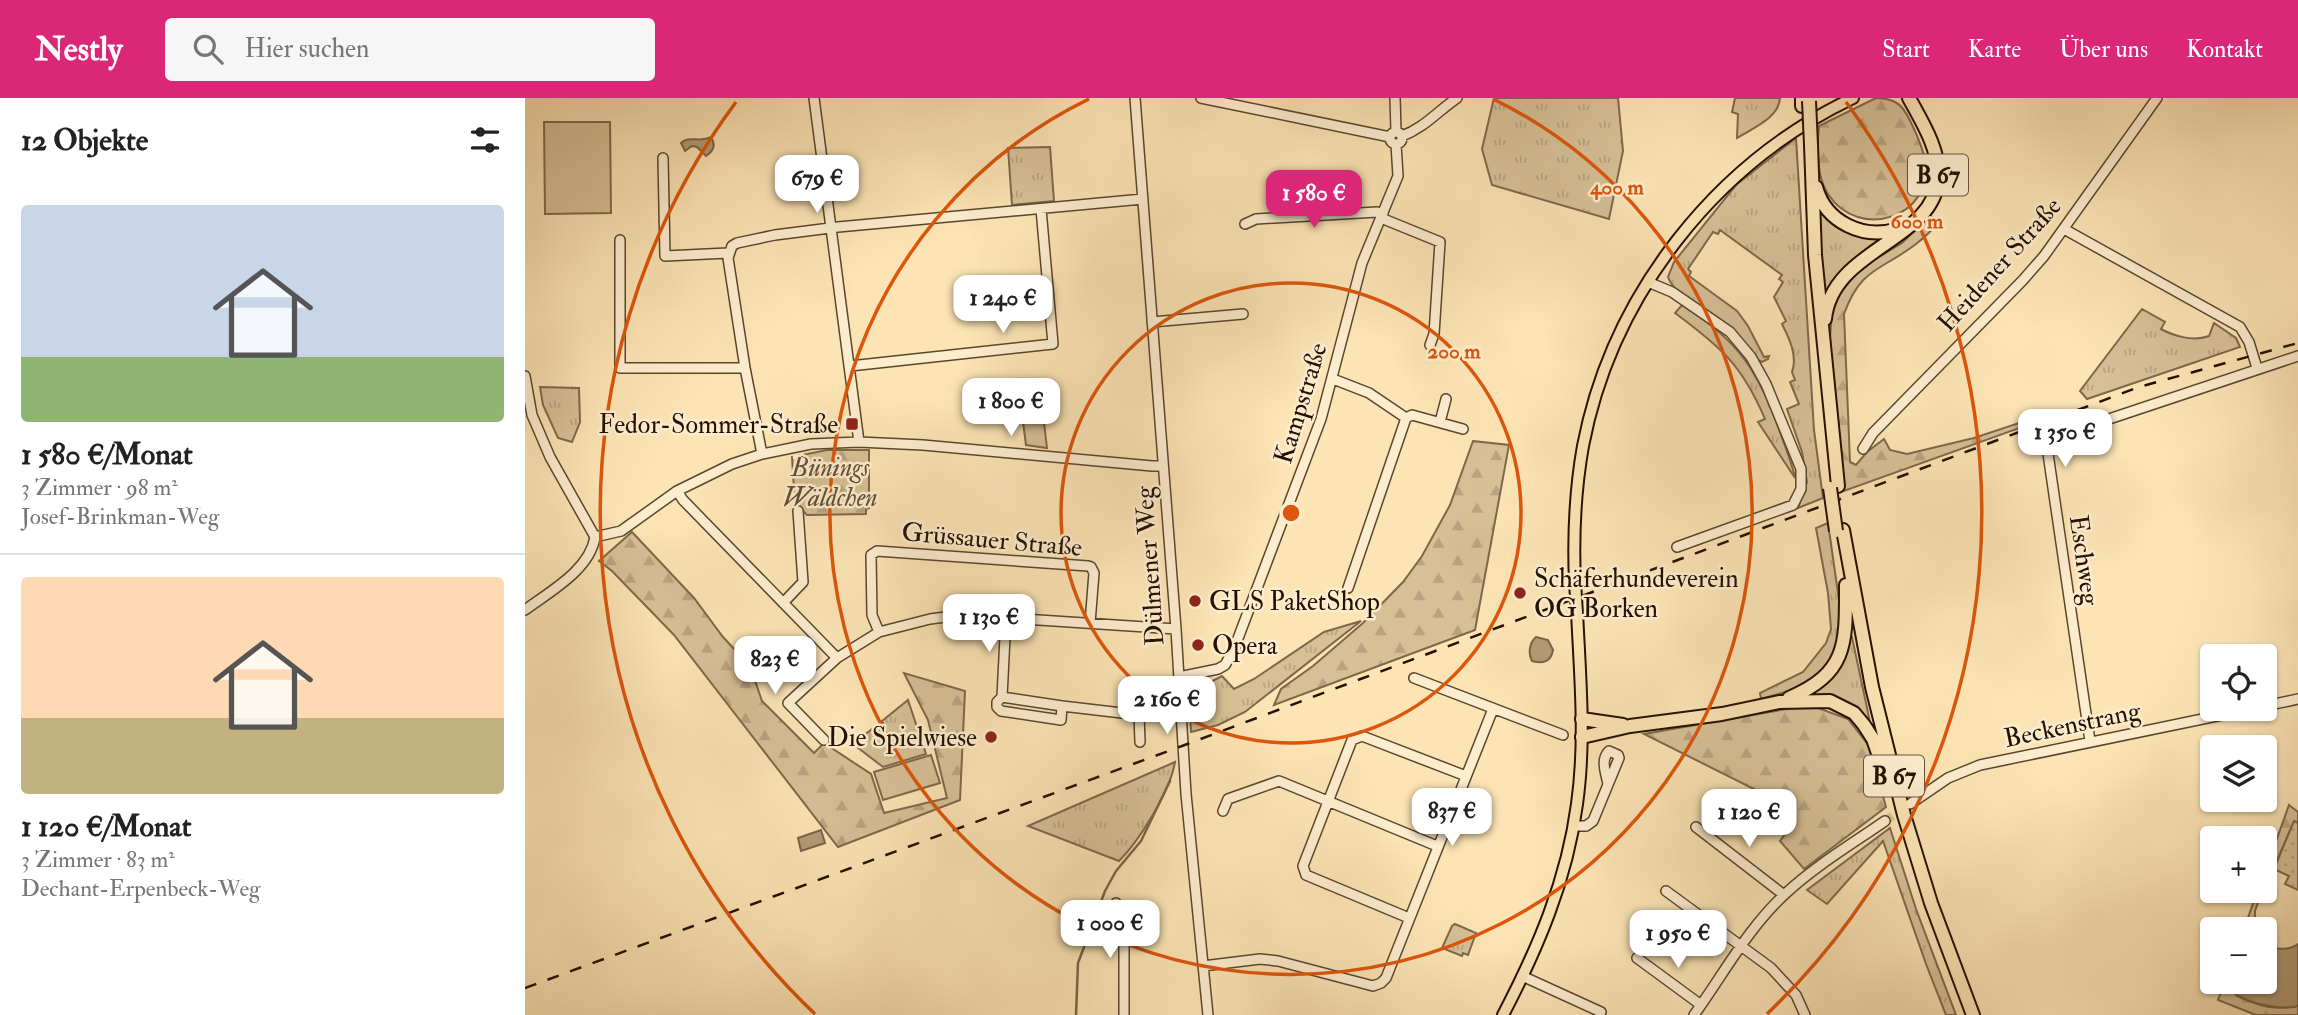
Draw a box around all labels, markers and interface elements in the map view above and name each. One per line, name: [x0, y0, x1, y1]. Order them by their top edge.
search box: [165, 18, 655, 81]
text: Nestly: [35, 29, 123, 70]
icon: search: [189, 30, 227, 68]
text: Hier suchen: [245, 33, 369, 65]
text: Start: [1882, 34, 1930, 65]
text: Karte: [1968, 34, 2021, 65]
text: Über uns: [2059, 34, 2148, 65]
text: Kontakt: [2186, 34, 2263, 65]
icon: filters: [466, 121, 504, 159]
text: 12 Objekte: [21, 122, 148, 159]
road number: B 67: [1908, 154, 1968, 196]
pin: 679 €: [768, 156, 866, 215]
text: 679 €: [791, 163, 843, 192]
pin: 1 580 €: [1249, 170, 1379, 230]
text: 400 m: [1589, 174, 1644, 201]
text: 1 580 €: [1282, 178, 1346, 207]
street label: Heidener Straße: [1931, 191, 2069, 339]
text: 600 m: [1891, 208, 1944, 235]
icon: home: [200, 250, 326, 376]
pin: 1 240 €: [938, 275, 1068, 335]
text: 1 240 €: [969, 283, 1037, 312]
text: 200 m: [1428, 338, 1481, 365]
street label: Kampstraße: [1267, 339, 1335, 468]
pin: 1 800 €: [946, 378, 1076, 438]
text: 1 800 €: [978, 386, 1044, 415]
place label: Fedor-Sommer-Straße: [599, 409, 838, 441]
pin: 1 350 €: [2000, 410, 2130, 469]
marker: Fedor-Sommer-Straße: [844, 416, 860, 432]
text: 1 350 €: [2034, 417, 2096, 446]
text: 1 580 €/Monat: [21, 436, 193, 473]
park label: Bünings Wäldchen: [782, 452, 878, 514]
text: 3 Zimmer · 98 m²: [21, 473, 178, 502]
street label: Dülmener Weg: [1128, 484, 1172, 647]
centre of rings: [1279, 501, 1303, 525]
text: Josef-Brinkman-Weg: [21, 502, 219, 531]
street label: Eschweg: [2062, 513, 2106, 609]
street label: Grüssauer Straße: [900, 516, 1084, 564]
place label: Schäferhundeverein OG Borken: [1534, 563, 1739, 625]
marker: Schäferhundeverein OG Borken: [1512, 585, 1528, 601]
place label: GLS PaketShop: [1209, 586, 1380, 619]
marker: GLS PaketShop: [1187, 593, 1203, 609]
pin: 1 130 €: [924, 594, 1054, 654]
text: 1 130 €: [959, 602, 1019, 631]
icon: home: [200, 622, 326, 748]
place label: Opera: [1212, 630, 1278, 663]
pin: 823 €: [726, 636, 824, 696]
marker: Opera: [1190, 637, 1206, 653]
text: 823 €: [750, 644, 800, 673]
map controls: [2200, 644, 2277, 994]
button: locate: [2200, 644, 2277, 721]
pin: 2 160 €: [1102, 676, 1232, 736]
text: 2 160 €: [1134, 684, 1200, 713]
street label: Beckenstrang: [2001, 695, 2145, 755]
place label: Die Spielwiese: [828, 722, 977, 755]
marker: Die Spielwiese: [983, 729, 999, 745]
button: layers: [2200, 735, 2277, 812]
road number: B 67: [1864, 756, 1924, 796]
pin: 837 €: [1403, 788, 1501, 848]
pin: 1 120 €: [1684, 790, 1814, 849]
text: 837 €: [1428, 796, 1476, 825]
text: 1 120 €: [1717, 797, 1781, 826]
text: 1 120 €/Monat: [21, 808, 191, 845]
button: +: [2200, 826, 2277, 903]
text: 3 Zimmer · 83 m²: [21, 845, 175, 874]
text: Dechant-Erpenbeck-Weg: [21, 874, 260, 903]
pin: 1 000 €: [1045, 900, 1175, 960]
text: 1 000 €: [1077, 908, 1143, 937]
pin: 1 950 €: [1613, 910, 1743, 970]
button: −: [2200, 917, 2277, 994]
text: 1 950 €: [1646, 918, 1710, 947]

